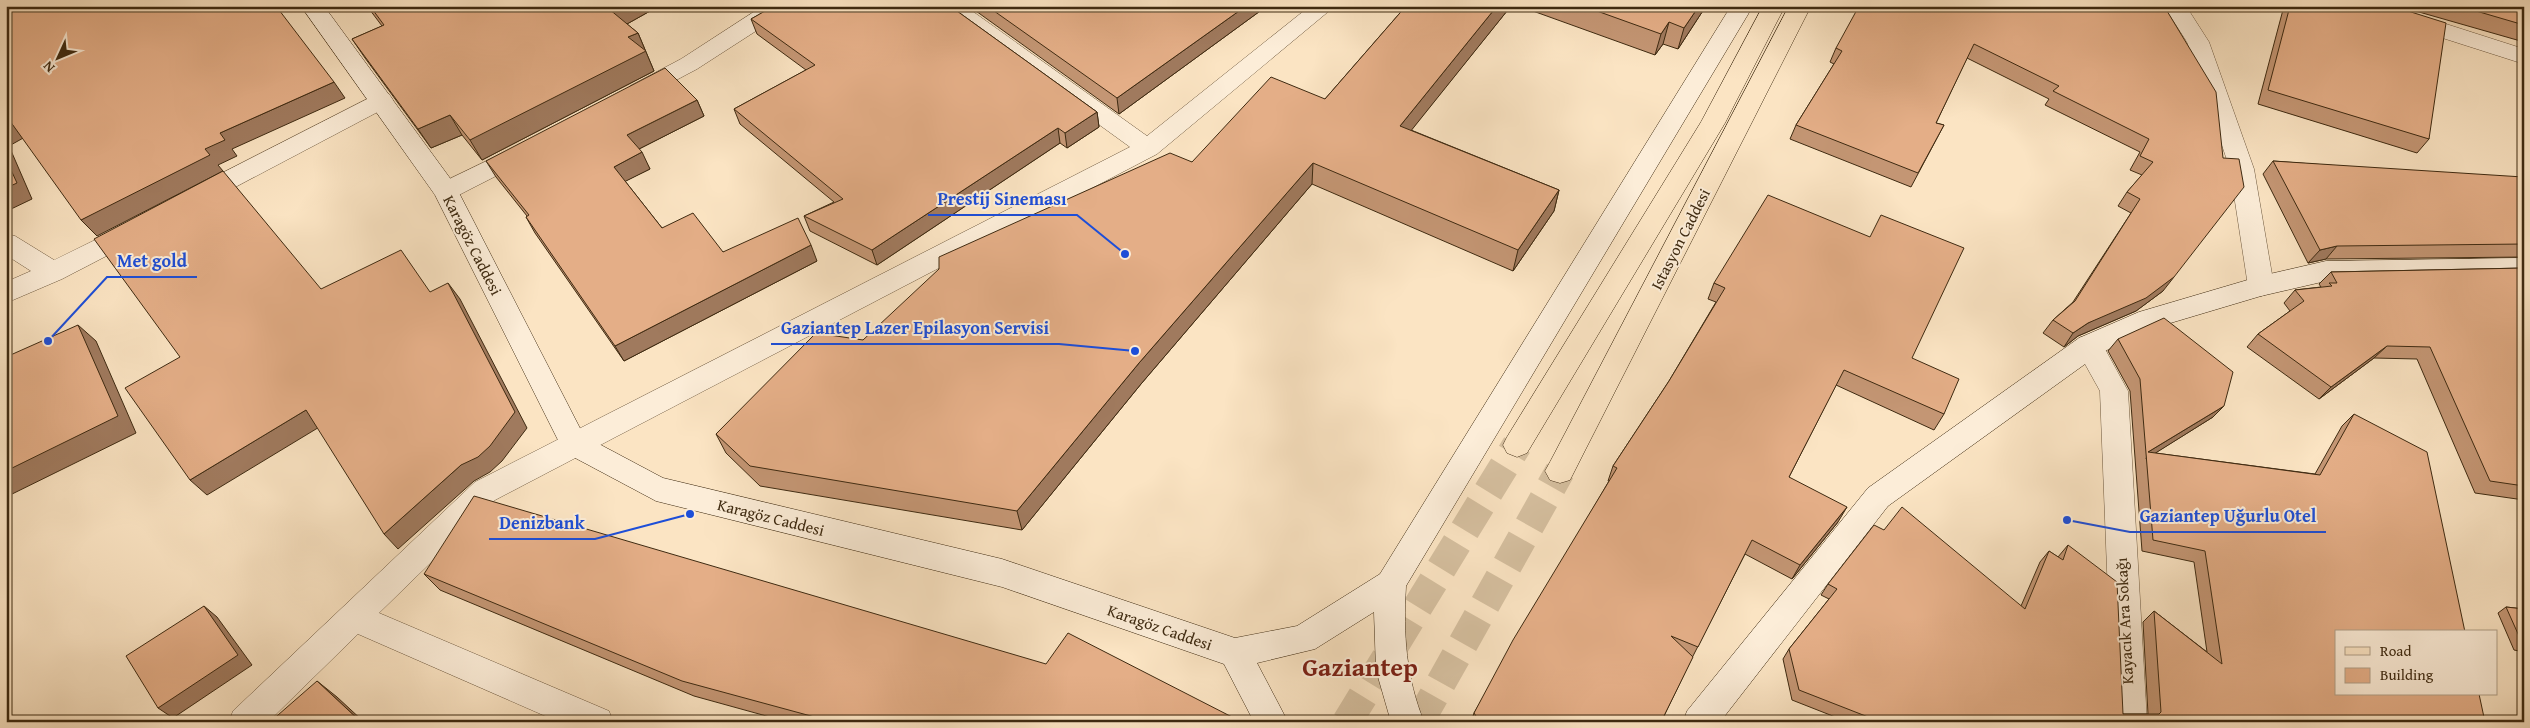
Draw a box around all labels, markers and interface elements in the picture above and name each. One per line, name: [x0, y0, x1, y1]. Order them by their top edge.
north arrow: [32, 32, 82, 82]
text: N: [38, 56, 59, 77]
callout: Prestij Sineması: [928, 182, 1077, 215]
street label: Istasyon Caddesi: [1644, 184, 1716, 294]
text: Prestij Sineması: [937, 185, 1067, 212]
street label: Karagöz Caddesi: [437, 191, 509, 300]
callout: Met gold: [107, 244, 197, 277]
text: Met gold: [117, 247, 188, 274]
callout: Gaziantep Lazer Epilasyon Servisi: [771, 311, 1059, 344]
text: Gaziantep Lazer Epilasyon Servisi: [781, 314, 1049, 341]
street label: Karagöz Caddesi: [715, 492, 827, 542]
callout: Gaziantep Uğurlu Otel: [2130, 499, 2326, 532]
text: Gaziantep Uğurlu Otel: [2140, 502, 2317, 529]
callout: Denizbank: [489, 506, 595, 539]
text: Denizbank: [499, 509, 585, 536]
street label: Kayacık Ara Sokağı: [2109, 557, 2139, 685]
street label: Karagöz Caddesi: [1104, 598, 1216, 656]
legend: [2335, 630, 2498, 696]
text: Road: [2380, 640, 2411, 661]
district label: Gaziantep: [1302, 647, 1418, 686]
text: Building: [2380, 664, 2434, 685]

